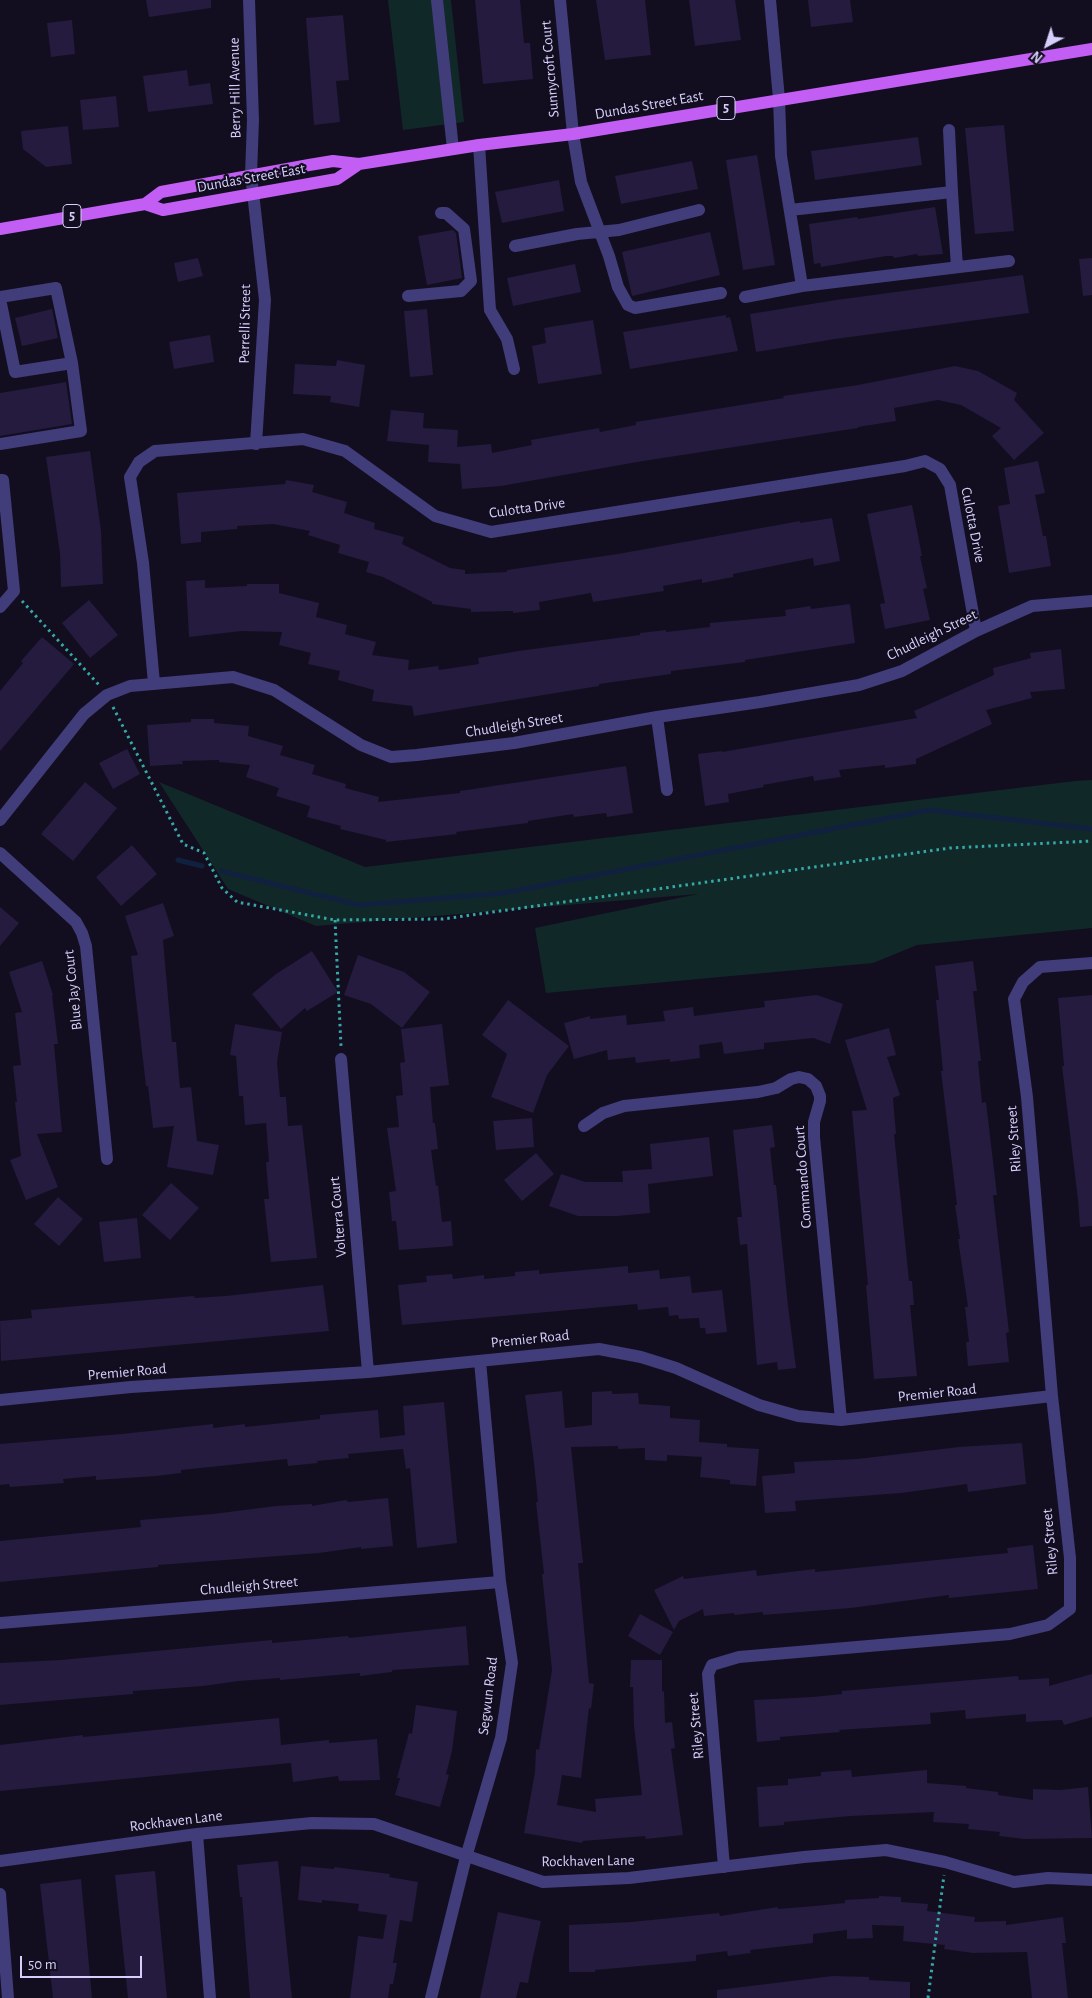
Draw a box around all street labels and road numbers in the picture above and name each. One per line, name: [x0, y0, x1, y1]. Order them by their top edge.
street label: Sunnycroft Court: [537, 20, 563, 118]
street label: Berry Hill Avenue: [225, 37, 245, 139]
street label: Dundas Street East: [593, 87, 705, 123]
road number: 5: [717, 96, 735, 120]
street label: Dundas Street East: [195, 160, 307, 196]
road number: 5: [63, 205, 81, 228]
street label: Perrelli Street: [235, 284, 255, 364]
street label: Culotta Drive: [957, 486, 989, 564]
street label: Culotta Drive: [488, 494, 566, 522]
street label: Chudleigh Street: [884, 605, 980, 665]
street label: Chudleigh Street: [464, 708, 564, 742]
street label: Blue Jay Court: [60, 949, 86, 1031]
street label: Riley Street: [1003, 1105, 1025, 1173]
street label: Commando Court: [790, 1125, 816, 1229]
street label: Volterra Court: [325, 1176, 351, 1258]
street label: Premier Road: [490, 1326, 570, 1352]
street label: Premier Road: [87, 1360, 167, 1384]
street label: Premier Road: [897, 1380, 977, 1406]
street label: Riley Street: [1038, 1508, 1062, 1576]
street label: Chudleigh Street: [199, 1573, 299, 1599]
street label: Segwun Road: [474, 1656, 502, 1736]
street label: Riley Street: [684, 1692, 708, 1760]
street label: Rockhaven Lane: [129, 1806, 223, 1836]
street label: Rockhaven Lane: [541, 1851, 635, 1871]

